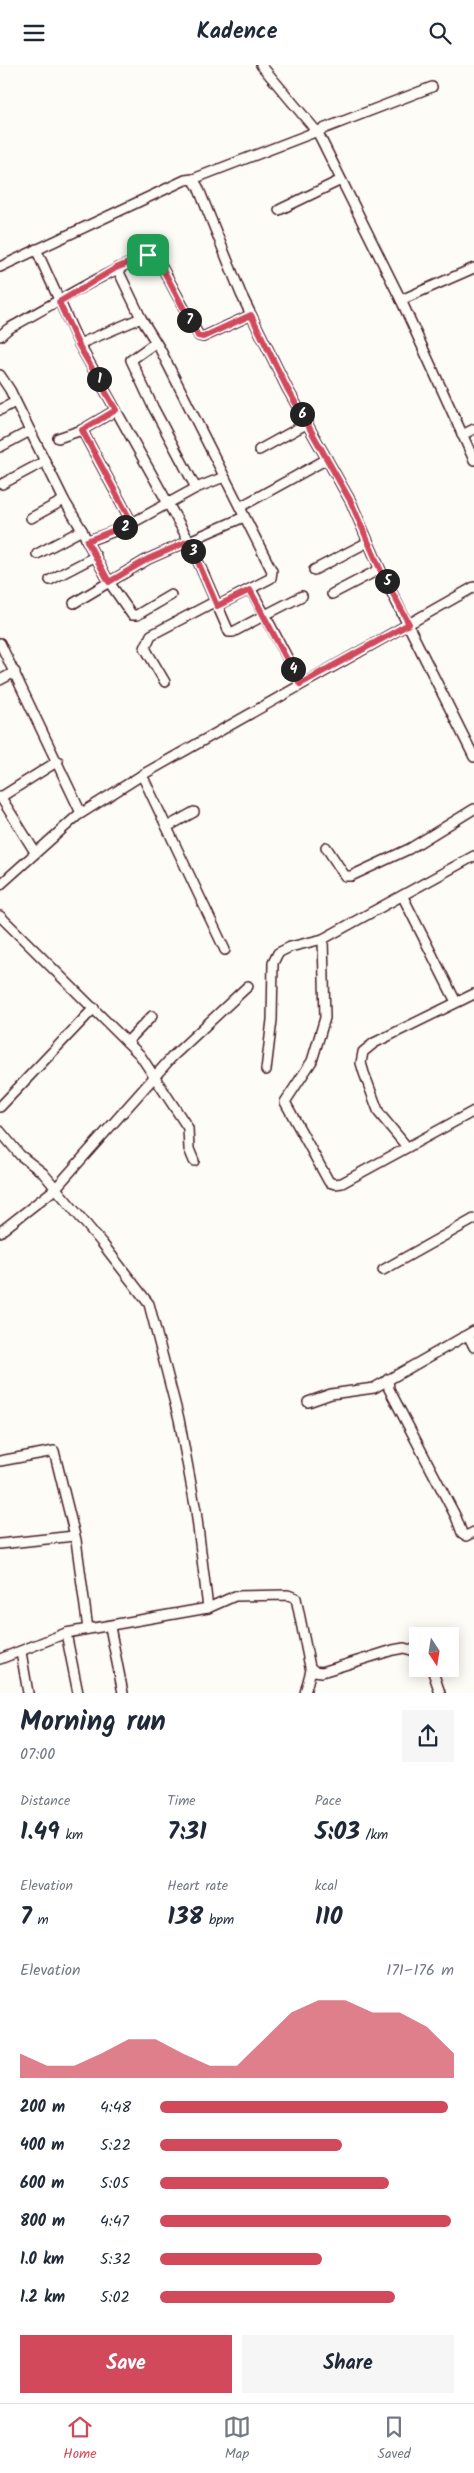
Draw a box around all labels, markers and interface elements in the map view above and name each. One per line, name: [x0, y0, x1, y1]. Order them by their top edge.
text: Kadence: [197, 15, 277, 50]
icon: menu: [20, 19, 48, 47]
icon: search: [426, 19, 454, 47]
pin: [127, 234, 169, 276]
icon: arrive: [134, 241, 162, 269]
pin: 7: [176, 307, 202, 333]
text: 7: [186, 309, 193, 331]
pin: 1: [86, 367, 112, 391]
text: 1: [97, 368, 102, 390]
pin: 6: [290, 401, 314, 427]
text: 6: [299, 403, 306, 425]
pin: 2: [112, 515, 138, 539]
text: 2: [121, 516, 130, 538]
pin: 3: [180, 539, 206, 563]
text: 3: [190, 540, 197, 562]
pin: 5: [374, 569, 400, 593]
text: 5: [384, 570, 391, 592]
pin: 4: [280, 657, 306, 681]
text: 4: [290, 658, 297, 680]
north arrow: [409, 1627, 459, 1677]
map controls: [409, 1627, 459, 1677]
text: Morning run: [20, 1700, 166, 1745]
button: share: [402, 1710, 454, 1762]
text: 07:00: [20, 1742, 55, 1767]
text: Distance: [20, 1790, 70, 1812]
text: Time: [167, 1790, 196, 1812]
text: Pace: [315, 1790, 341, 1812]
text: 1.49: [20, 1812, 60, 1852]
text: 7:31: [167, 1812, 207, 1852]
text: 5:03: [315, 1812, 360, 1852]
text: km: [60, 1824, 83, 1846]
text: /km: [360, 1824, 388, 1846]
text: Elevation: [20, 1875, 73, 1897]
text: Heart rate: [167, 1875, 228, 1897]
text: kcal: [315, 1875, 337, 1897]
text: 7: [20, 1897, 32, 1937]
text: 138: [167, 1897, 203, 1937]
text: 110: [315, 1897, 343, 1937]
text: m: [32, 1909, 49, 1931]
text: bpm: [203, 1909, 234, 1931]
text: Elevation: [20, 1958, 81, 1983]
text: 171–176 m: [386, 1958, 454, 1983]
text: 200 m: [20, 2095, 65, 2120]
text: 4:48: [100, 2095, 131, 2120]
text: 400 m: [20, 2133, 64, 2158]
text: 5:22: [100, 2133, 131, 2158]
text: 600 m: [20, 2171, 64, 2196]
text: 5:05: [100, 2171, 129, 2196]
text: 800 m: [20, 2209, 65, 2234]
text: 4:47: [100, 2209, 129, 2234]
text: 1.0 km: [20, 2247, 64, 2272]
text: 5:32: [100, 2247, 131, 2272]
text: 1.2 km: [20, 2285, 65, 2310]
text: 5:02: [100, 2285, 130, 2310]
button: Save: [20, 2335, 232, 2393]
button: Share: [242, 2335, 454, 2393]
tab: Home: [63, 2413, 96, 2465]
tab: Map: [223, 2413, 251, 2465]
tab: Saved: [378, 2413, 411, 2465]

